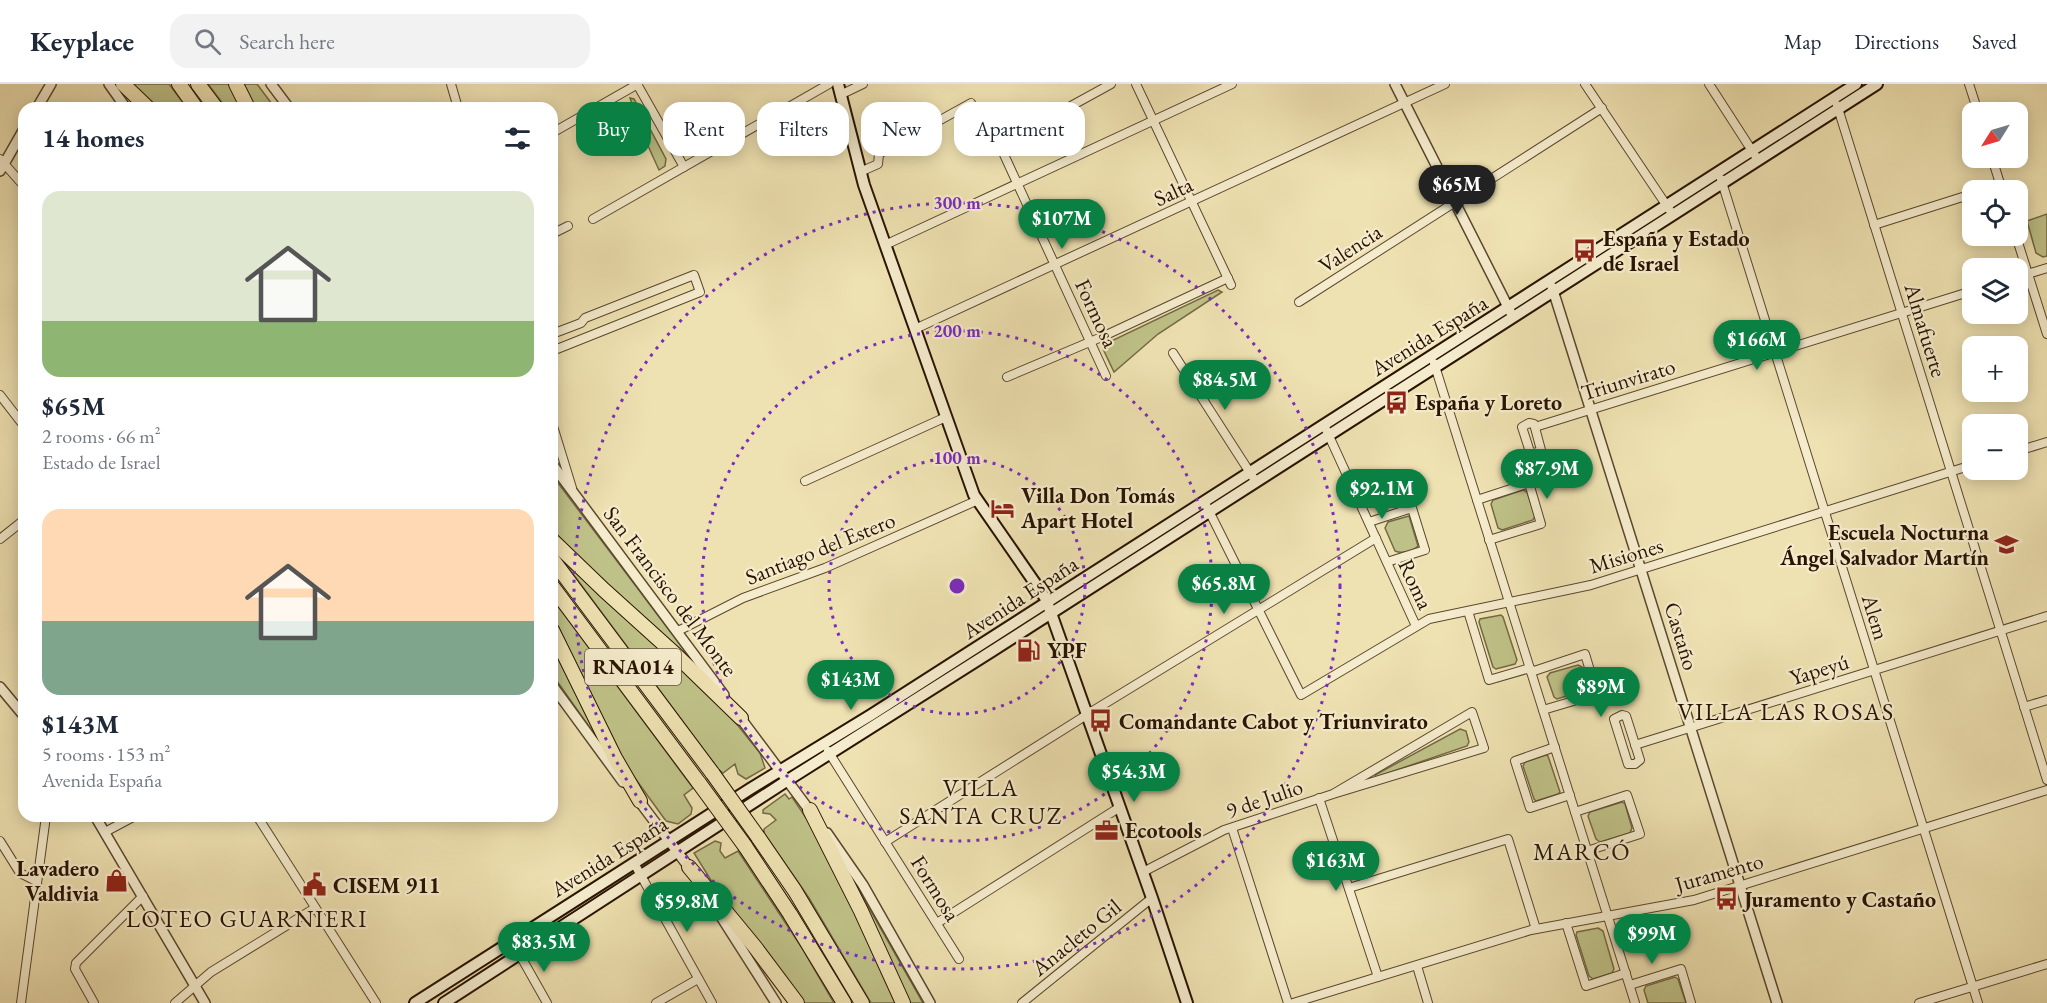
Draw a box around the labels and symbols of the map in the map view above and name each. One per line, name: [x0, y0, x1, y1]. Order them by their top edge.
north arrow: [1962, 102, 2028, 168]
pin: $65M: [1421, 165, 1493, 216]
street label: Salta: [1149, 170, 1198, 213]
text: 300 m: [933, 191, 981, 214]
pin: $107M: [1020, 199, 1104, 250]
street label: Valencia: [1313, 217, 1388, 280]
place label: España y Estado de Israel: [1603, 224, 1750, 278]
bus stop icon: España y Estado de Israel: [1572, 238, 1598, 264]
street label: Formosa: [1068, 274, 1125, 352]
street label: Almafuerte: [1897, 279, 1954, 381]
street label: Avenida España: [1365, 288, 1493, 383]
text: 200 m: [933, 319, 981, 342]
pin: $166M: [1715, 320, 1799, 371]
street label: Triunvirato: [1578, 351, 1679, 408]
pin: $84.5M: [1176, 360, 1274, 411]
place label: España y Loreto: [1415, 388, 1562, 417]
bus stop icon: España y Loreto: [1384, 389, 1410, 415]
text: 100 m: [933, 446, 981, 469]
pin: $87.9M: [1498, 449, 1596, 500]
pin: $92.1M: [1333, 469, 1431, 520]
place label: Villa Don Tomás Apart Hotel: [1020, 481, 1175, 535]
hotel icon: Villa Don Tomás Apart Hotel: [990, 495, 1016, 521]
street label: San Francisco del Monte: [597, 500, 744, 683]
street label: Santiago del Estero: [741, 505, 900, 592]
place label: Escuela Nocturna Ángel Salvador Martín: [1779, 518, 1990, 572]
street label: Misiones: [1586, 531, 1667, 580]
school or university icon: Escuela Nocturna Ángel Salvador Martín: [1994, 532, 2020, 558]
street label: Avenida España: [956, 549, 1084, 646]
street label: Roma: [1391, 554, 1440, 614]
pin: $65.8M: [1175, 564, 1273, 615]
centre of rings: [947, 576, 967, 596]
street label: Alem: [1855, 590, 1896, 643]
street label: Castaño: [1657, 599, 1706, 674]
place label: YPF: [1047, 636, 1087, 665]
fuel station icon: YPF: [1016, 637, 1042, 663]
street label: Yapeyú: [1786, 647, 1853, 692]
road number: RNA014: [585, 649, 681, 685]
pin: $143M: [809, 660, 893, 711]
pin: $89M: [1565, 667, 1637, 718]
district label: VILLA LAS ROSAS: [1677, 696, 1895, 727]
place label: Comandante Cabot y Triunvirato: [1119, 707, 1428, 736]
bus stop icon: Comandante Cabot y Triunvirato: [1088, 708, 1114, 734]
pin: $54.3M: [1085, 752, 1183, 803]
district label: VILLA SANTA CRUZ: [899, 772, 1063, 831]
street label: 9 de Julio: [1222, 772, 1307, 825]
street label: Avenida España: [545, 809, 673, 904]
place label: Ecotools: [1125, 816, 1202, 845]
office icon: Ecotools: [1094, 817, 1120, 843]
district label: MARCÓ: [1533, 836, 1631, 867]
pin: $163M: [1294, 841, 1378, 892]
street label: Juramento: [1670, 846, 1767, 899]
street label: Formosa: [904, 850, 967, 927]
place label: Lavadero Valdivia: [16, 854, 99, 908]
shop icon: Lavadero Valdivia: [104, 868, 130, 894]
place label: CISEM 911: [333, 871, 440, 900]
public building icon: CISEM 911: [302, 872, 328, 898]
pin: $59.8M: [638, 882, 736, 933]
place label: Juramento y Castaño: [1742, 885, 1936, 914]
bus stop icon: Juramento y Castaño: [1713, 886, 1739, 912]
street label: Anacleto Gil: [1025, 892, 1127, 983]
district label: LOTEO GUARNIERI: [126, 903, 368, 934]
pin: $99M: [1616, 914, 1688, 965]
pin: $83.5M: [495, 922, 593, 973]

